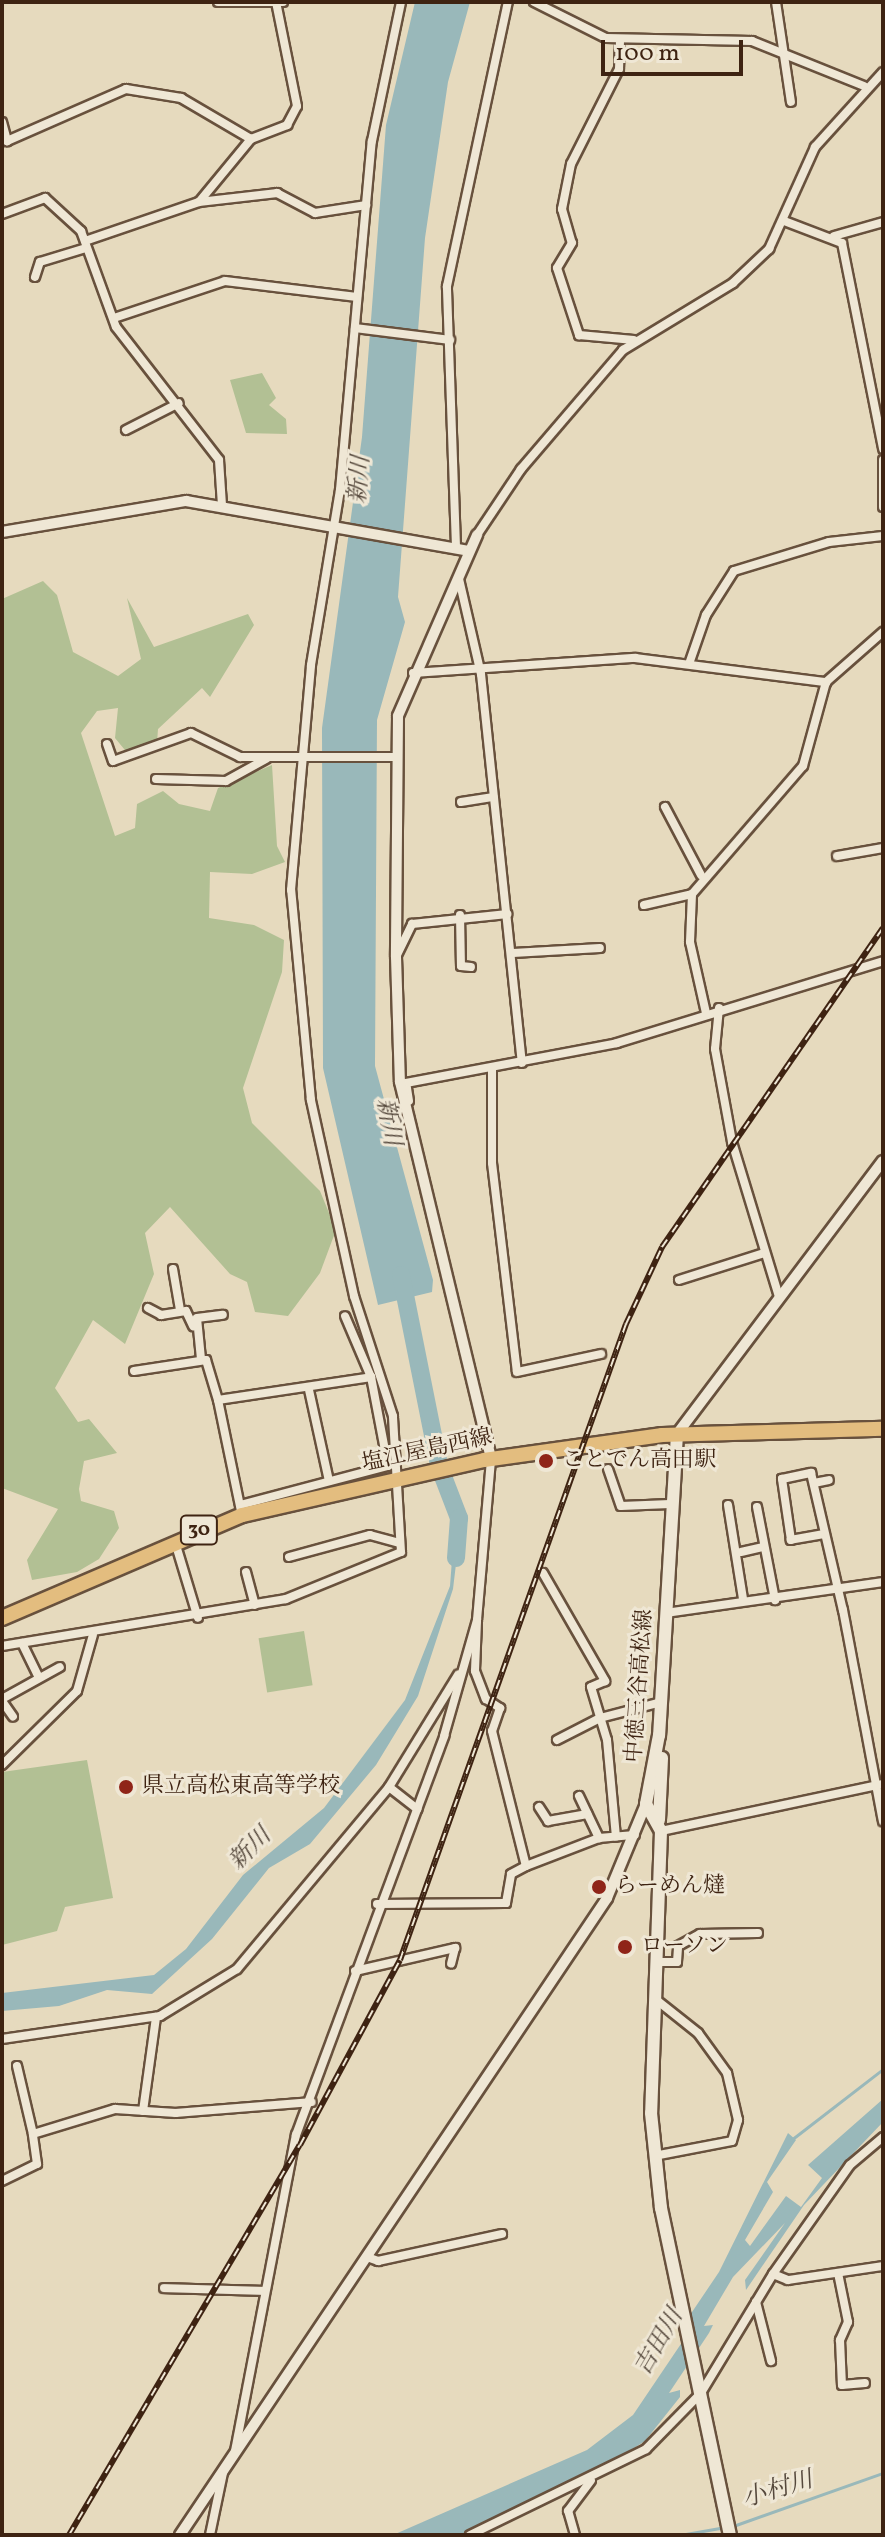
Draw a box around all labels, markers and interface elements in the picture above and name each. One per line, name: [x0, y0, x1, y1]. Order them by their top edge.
scale bar: [605, 24, 747, 74]
text: 100 m: [615, 37, 680, 71]
water label: 新川: [345, 455, 377, 505]
water label: 新川: [369, 1096, 405, 1148]
street label: 塩江屋島西線: [360, 1424, 494, 1478]
place label: ことでん高田駅: [562, 1448, 716, 1474]
marker: ことでん高田駅: [537, 1452, 555, 1470]
road number: 30: [179, 1514, 219, 1546]
street label: 中徳三谷高松線: [621, 1608, 659, 1764]
place label: 県立高松東高等学校: [142, 1774, 340, 1800]
marker: 県立高松東高等学校: [117, 1778, 135, 1796]
water label: 新川: [224, 1823, 278, 1877]
place label: らーめん燵: [615, 1874, 725, 1900]
marker: らーめん燵: [590, 1878, 608, 1896]
place label: ローソン: [641, 1934, 729, 1960]
marker: ローソン: [616, 1938, 634, 1956]
water label: 吉田川: [630, 2305, 690, 2381]
water label: 小村川: [739, 2467, 817, 2515]

